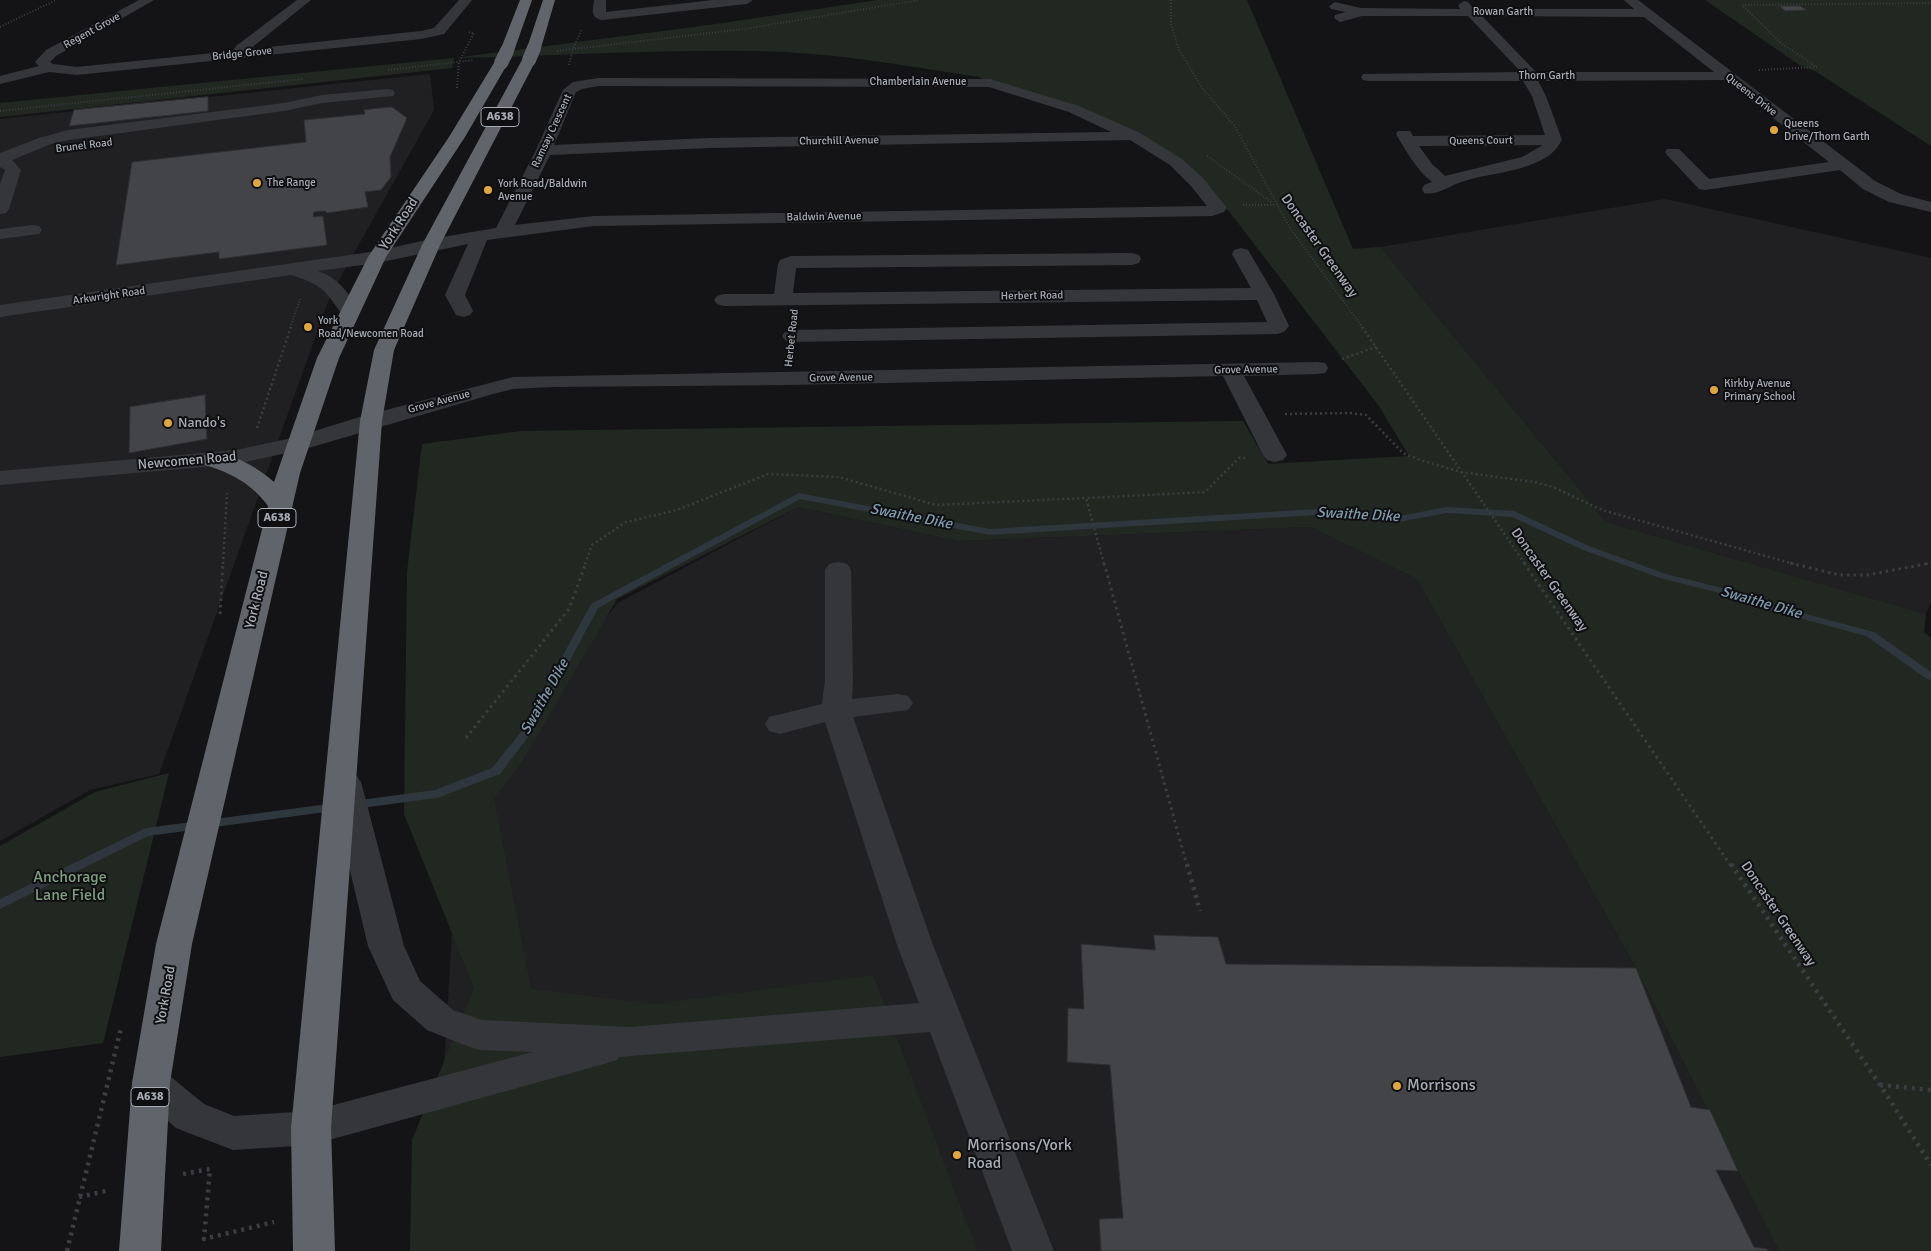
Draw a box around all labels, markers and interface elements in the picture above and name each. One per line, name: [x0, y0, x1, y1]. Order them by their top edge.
street label: Rowan Garth: [1473, 5, 1533, 19]
street label: Regent Grove: [61, 10, 123, 52]
street label: Bridge Grove: [211, 44, 273, 64]
street label: Thorn Garth: [1519, 69, 1575, 83]
street label: Queens Drive: [1723, 71, 1779, 119]
street label: Chamberlain Avenue: [870, 75, 966, 89]
street label: Ramsay Crescent: [529, 92, 575, 170]
road number: A638: [481, 108, 519, 126]
place label: Queens Drive/Thorn Garth: [1784, 117, 1870, 143]
marker: Queens Drive/Thorn Garth: [1768, 124, 1780, 136]
street label: Churchill Avenue: [799, 134, 879, 148]
street label: Queens Court: [1449, 134, 1513, 148]
street label: Brunel Road: [55, 136, 113, 156]
place label: The Range: [267, 176, 316, 190]
marker: The Range: [251, 177, 263, 189]
place label: York Road/Baldwin Avenue: [498, 177, 587, 203]
marker: York Road/Baldwin Avenue: [482, 184, 494, 196]
street label: Doncaster Greenway: [1277, 191, 1361, 301]
street label: York Road: [376, 195, 422, 253]
street label: Baldwin Avenue: [786, 210, 862, 224]
street label: Arkwright Road: [72, 284, 146, 308]
street label: Herbert Road: [1001, 289, 1063, 303]
street label: Herbet Road: [782, 308, 802, 368]
place label: York Road/Newcomen Road: [318, 314, 424, 340]
marker: York Road/Newcomen Road: [302, 321, 314, 333]
street label: Grove Avenue: [1214, 363, 1278, 377]
street label: Grove Avenue: [809, 371, 873, 385]
place label: Kirkby Avenue Primary School: [1724, 377, 1795, 403]
marker: Kirkby Avenue Primary School: [1708, 384, 1720, 396]
street label: Grove Avenue: [407, 387, 471, 417]
place label: Nando's: [178, 415, 226, 431]
marker: Nando's: [162, 417, 174, 429]
street label: Newcomen Road: [137, 448, 237, 474]
water label: Swaithe Dike: [868, 500, 954, 534]
water label: Swaithe Dike: [1316, 504, 1400, 526]
road number: A638: [258, 508, 296, 528]
street label: Doncaster Greenway: [1507, 525, 1591, 635]
street label: York Road: [242, 569, 272, 631]
water label: Swaithe Dike: [1719, 583, 1803, 623]
water label: Swaithe Dike: [517, 656, 573, 738]
street label: Doncaster Greenway: [1737, 858, 1819, 970]
park label: Anchorage Lane Field: [33, 868, 107, 906]
street label: York Road: [153, 965, 179, 1025]
place label: Morrisons: [1407, 1076, 1476, 1096]
marker: Morrisons: [1391, 1080, 1403, 1092]
road number: A638: [131, 1088, 169, 1106]
place label: Morrisons/York Road: [967, 1136, 1072, 1174]
marker: Morrisons/York Road: [951, 1149, 963, 1161]

